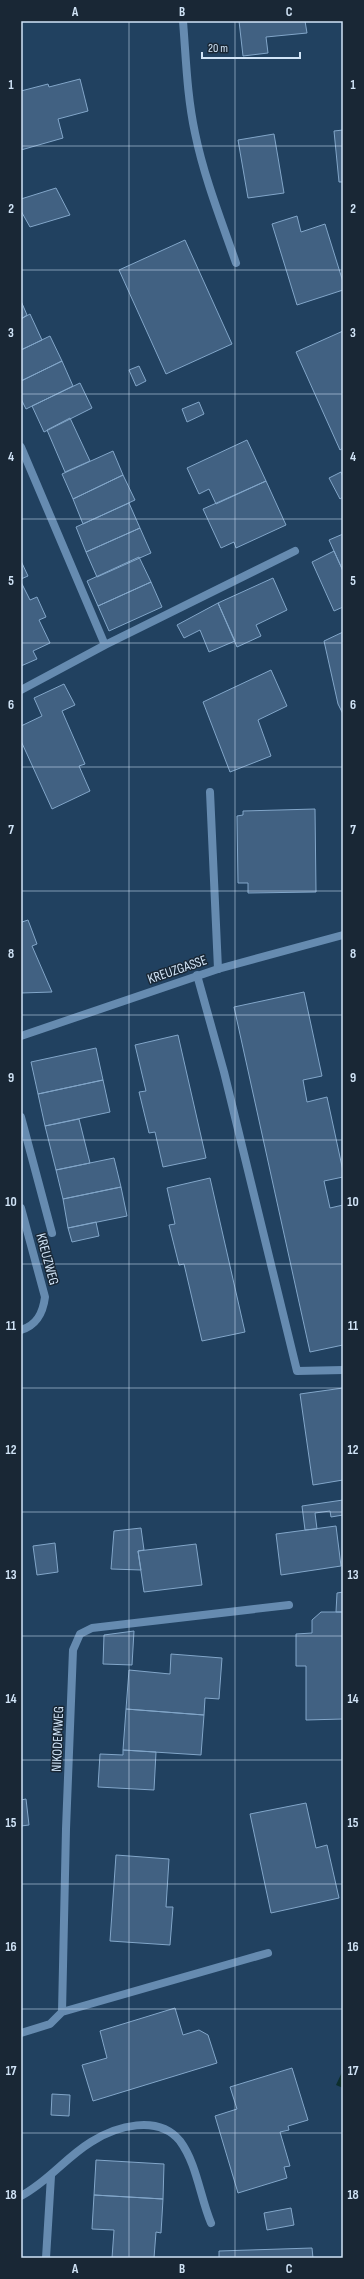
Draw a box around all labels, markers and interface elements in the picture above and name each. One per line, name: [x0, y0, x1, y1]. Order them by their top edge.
text: A: [71, 4, 79, 20]
text: B: [179, 4, 185, 20]
text: C: [286, 4, 293, 20]
scale bar: [202, 34, 300, 60]
text: 20 m: [208, 41, 228, 56]
text: 1: [8, 77, 14, 93]
text: 1: [350, 77, 356, 93]
text: 2: [8, 201, 14, 217]
text: 2: [350, 201, 356, 217]
text: 3: [8, 325, 14, 341]
text: 3: [350, 325, 356, 341]
text: 4: [8, 449, 14, 465]
text: 4: [350, 449, 356, 465]
text: 5: [8, 573, 14, 589]
text: 5: [350, 573, 356, 589]
text: 6: [8, 697, 14, 713]
text: 6: [350, 697, 356, 713]
text: 7: [8, 822, 14, 838]
text: 7: [350, 822, 356, 838]
text: 8: [8, 946, 14, 962]
text: 8: [350, 946, 356, 962]
street label: KREUZGASSE: [145, 951, 209, 988]
text: 9: [8, 1070, 14, 1086]
text: 9: [350, 1070, 356, 1086]
text: 10: [5, 1194, 17, 1210]
text: 10: [347, 1194, 359, 1210]
street label: KREUZWEG: [32, 1231, 63, 1287]
text: 11: [6, 1318, 16, 1334]
text: 11: [348, 1318, 358, 1334]
text: 12: [6, 1442, 17, 1458]
text: 12: [348, 1442, 359, 1458]
text: 13: [6, 1567, 17, 1583]
text: 13: [348, 1567, 359, 1583]
text: 14: [5, 1691, 17, 1707]
text: 14: [347, 1691, 359, 1707]
street label: NIKODEMWEG: [48, 1706, 67, 1772]
text: 15: [6, 1815, 17, 1831]
text: 15: [348, 1815, 359, 1831]
text: 16: [5, 1939, 17, 1955]
text: 16: [347, 1939, 359, 1955]
text: 17: [6, 2063, 17, 2079]
text: 17: [348, 2063, 359, 2079]
text: 18: [5, 2187, 17, 2203]
text: 18: [347, 2187, 359, 2203]
text: A: [71, 2261, 79, 2277]
text: B: [179, 2261, 185, 2277]
text: C: [286, 2261, 293, 2277]

